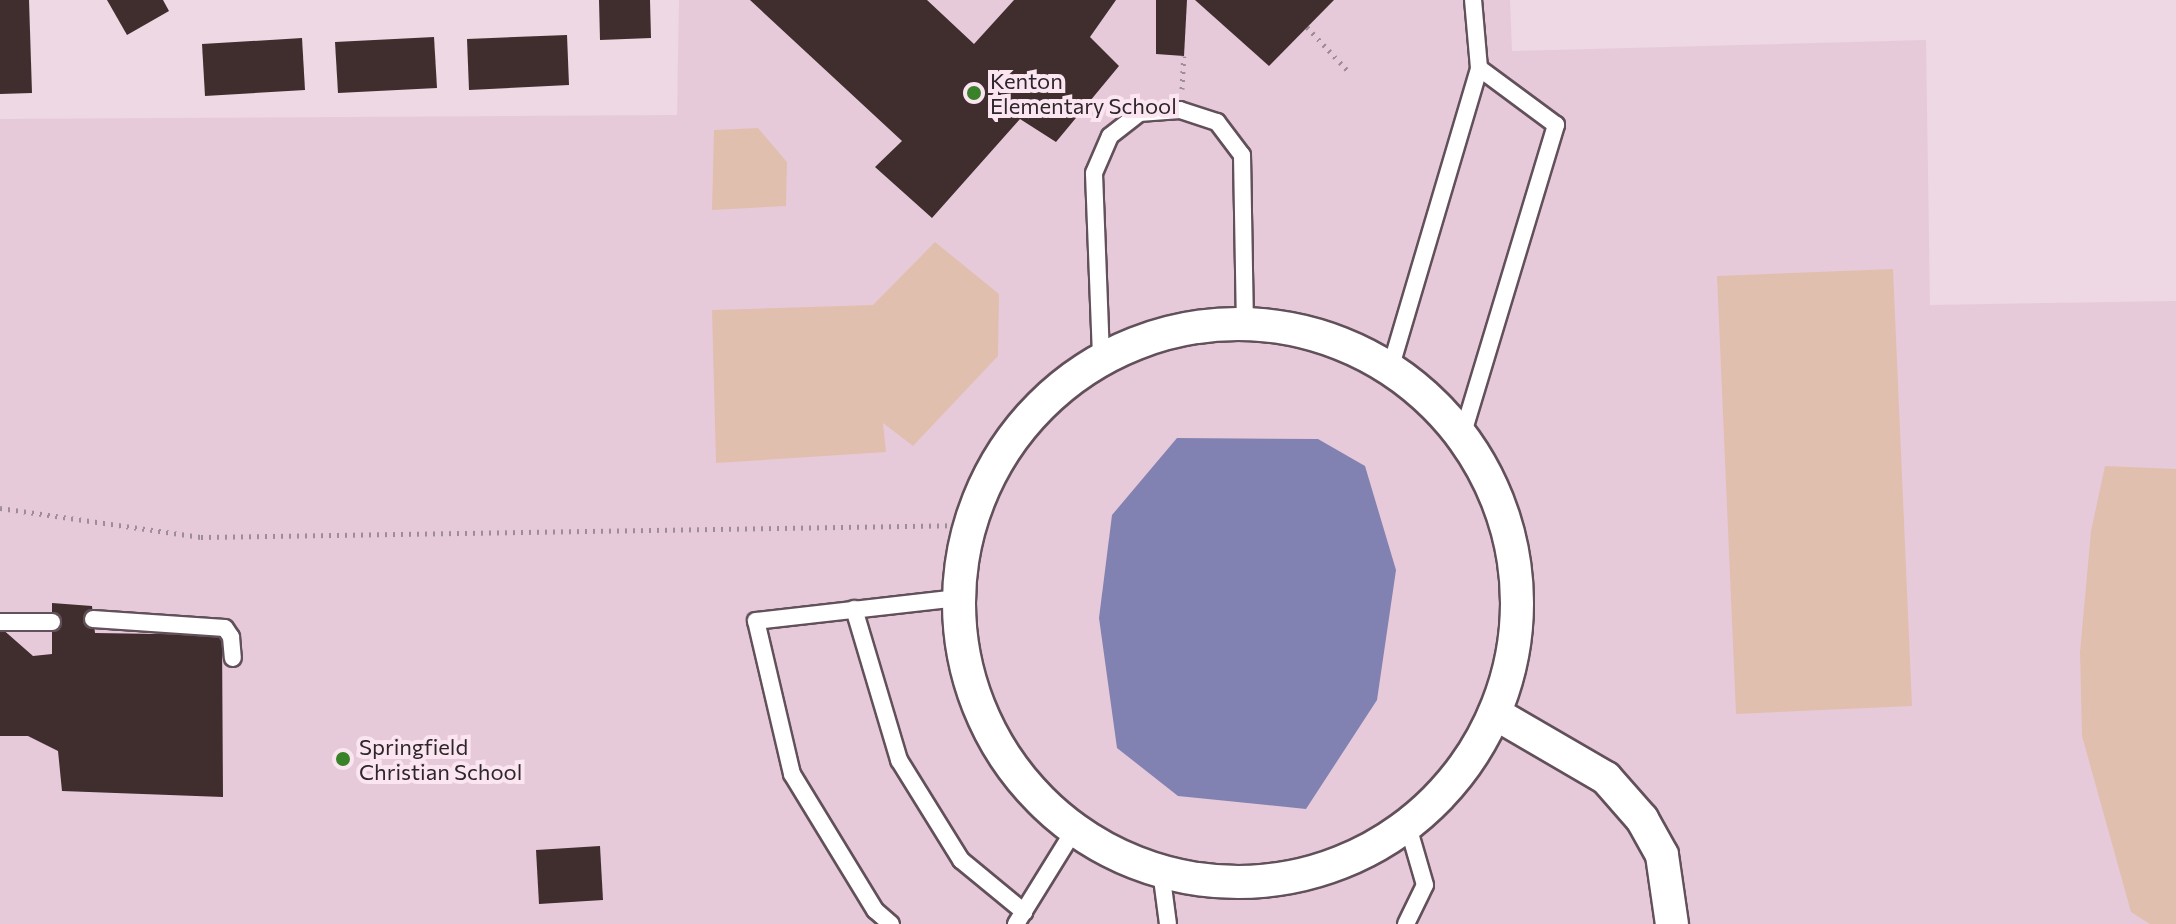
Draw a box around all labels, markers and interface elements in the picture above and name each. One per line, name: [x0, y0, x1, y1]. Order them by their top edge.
place label: Kenton Elementary School: [990, 67, 1177, 118]
marker: Kenton Elementary School: [965, 84, 983, 102]
place label: Springfield Christian School: [359, 733, 522, 784]
marker: Springfield Christian School: [334, 750, 352, 768]

